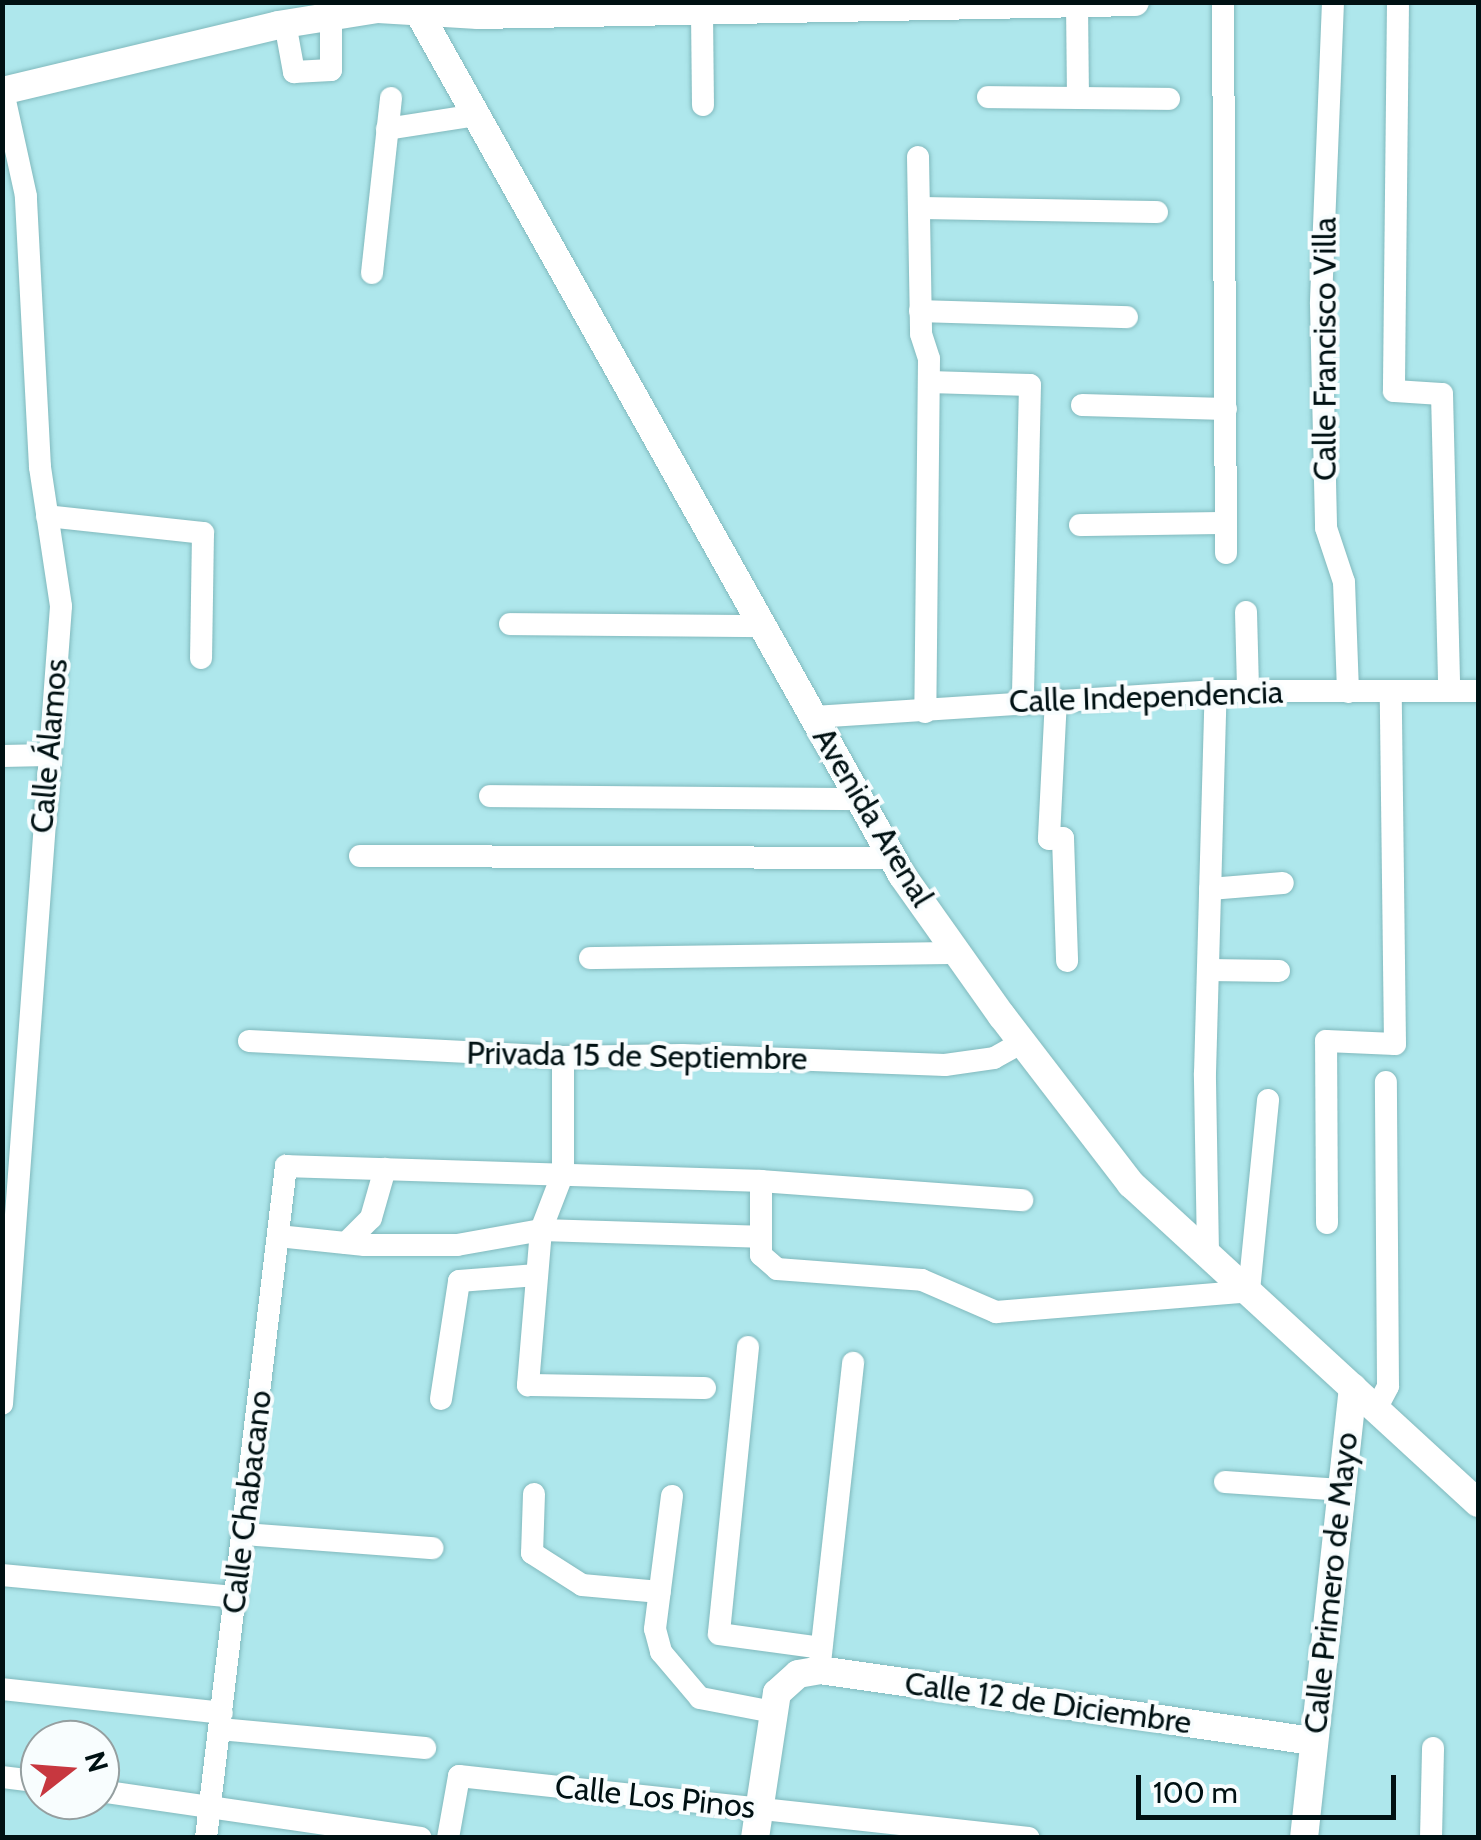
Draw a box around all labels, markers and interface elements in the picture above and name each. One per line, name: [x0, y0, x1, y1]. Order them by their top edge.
street label: Calle Francisco Villa: [1306, 217, 1344, 481]
street label: Calle Álamos: [22, 657, 76, 835]
street label: Calle Independencia: [1008, 673, 1284, 721]
street label: Avenida Arenal: [805, 721, 941, 913]
street label: Privada 15 de Septiembre: [466, 1034, 808, 1078]
street label: Calle Chabacano: [214, 1388, 280, 1616]
street label: Calle Primero de Mayo: [1296, 1430, 1366, 1736]
street label: Calle 12 de Diciembre: [902, 1664, 1194, 1742]
north arrow: [20, 1720, 120, 1820]
text: N: [78, 1747, 116, 1776]
scale bar: [1141, 1755, 1401, 1817]
street label: Calle Los Pinos: [553, 1767, 757, 1827]
text: 100 m: [1153, 1774, 1238, 1811]

